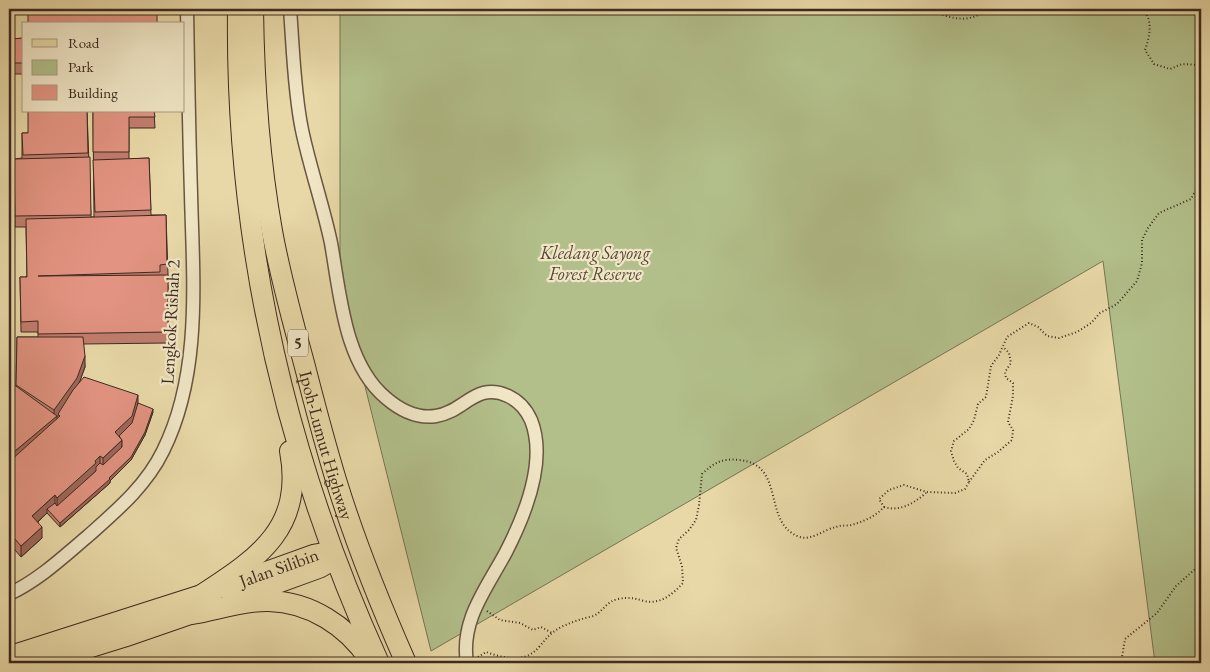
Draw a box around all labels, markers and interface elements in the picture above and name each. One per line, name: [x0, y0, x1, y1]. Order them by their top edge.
legend: [22, 22, 185, 112]
text: Road: [68, 33, 100, 52]
text: Park: [68, 57, 95, 76]
text: Building: [68, 83, 118, 102]
park label: Kledang Sayong Forest Reserve: [539, 241, 651, 285]
street label: Lengkok Rishah 2: [155, 259, 185, 385]
road number: 5: [288, 329, 308, 356]
street label: Ipoh-Lumut Highway: [295, 368, 359, 522]
street label: Jalan Silibin: [234, 542, 322, 592]

